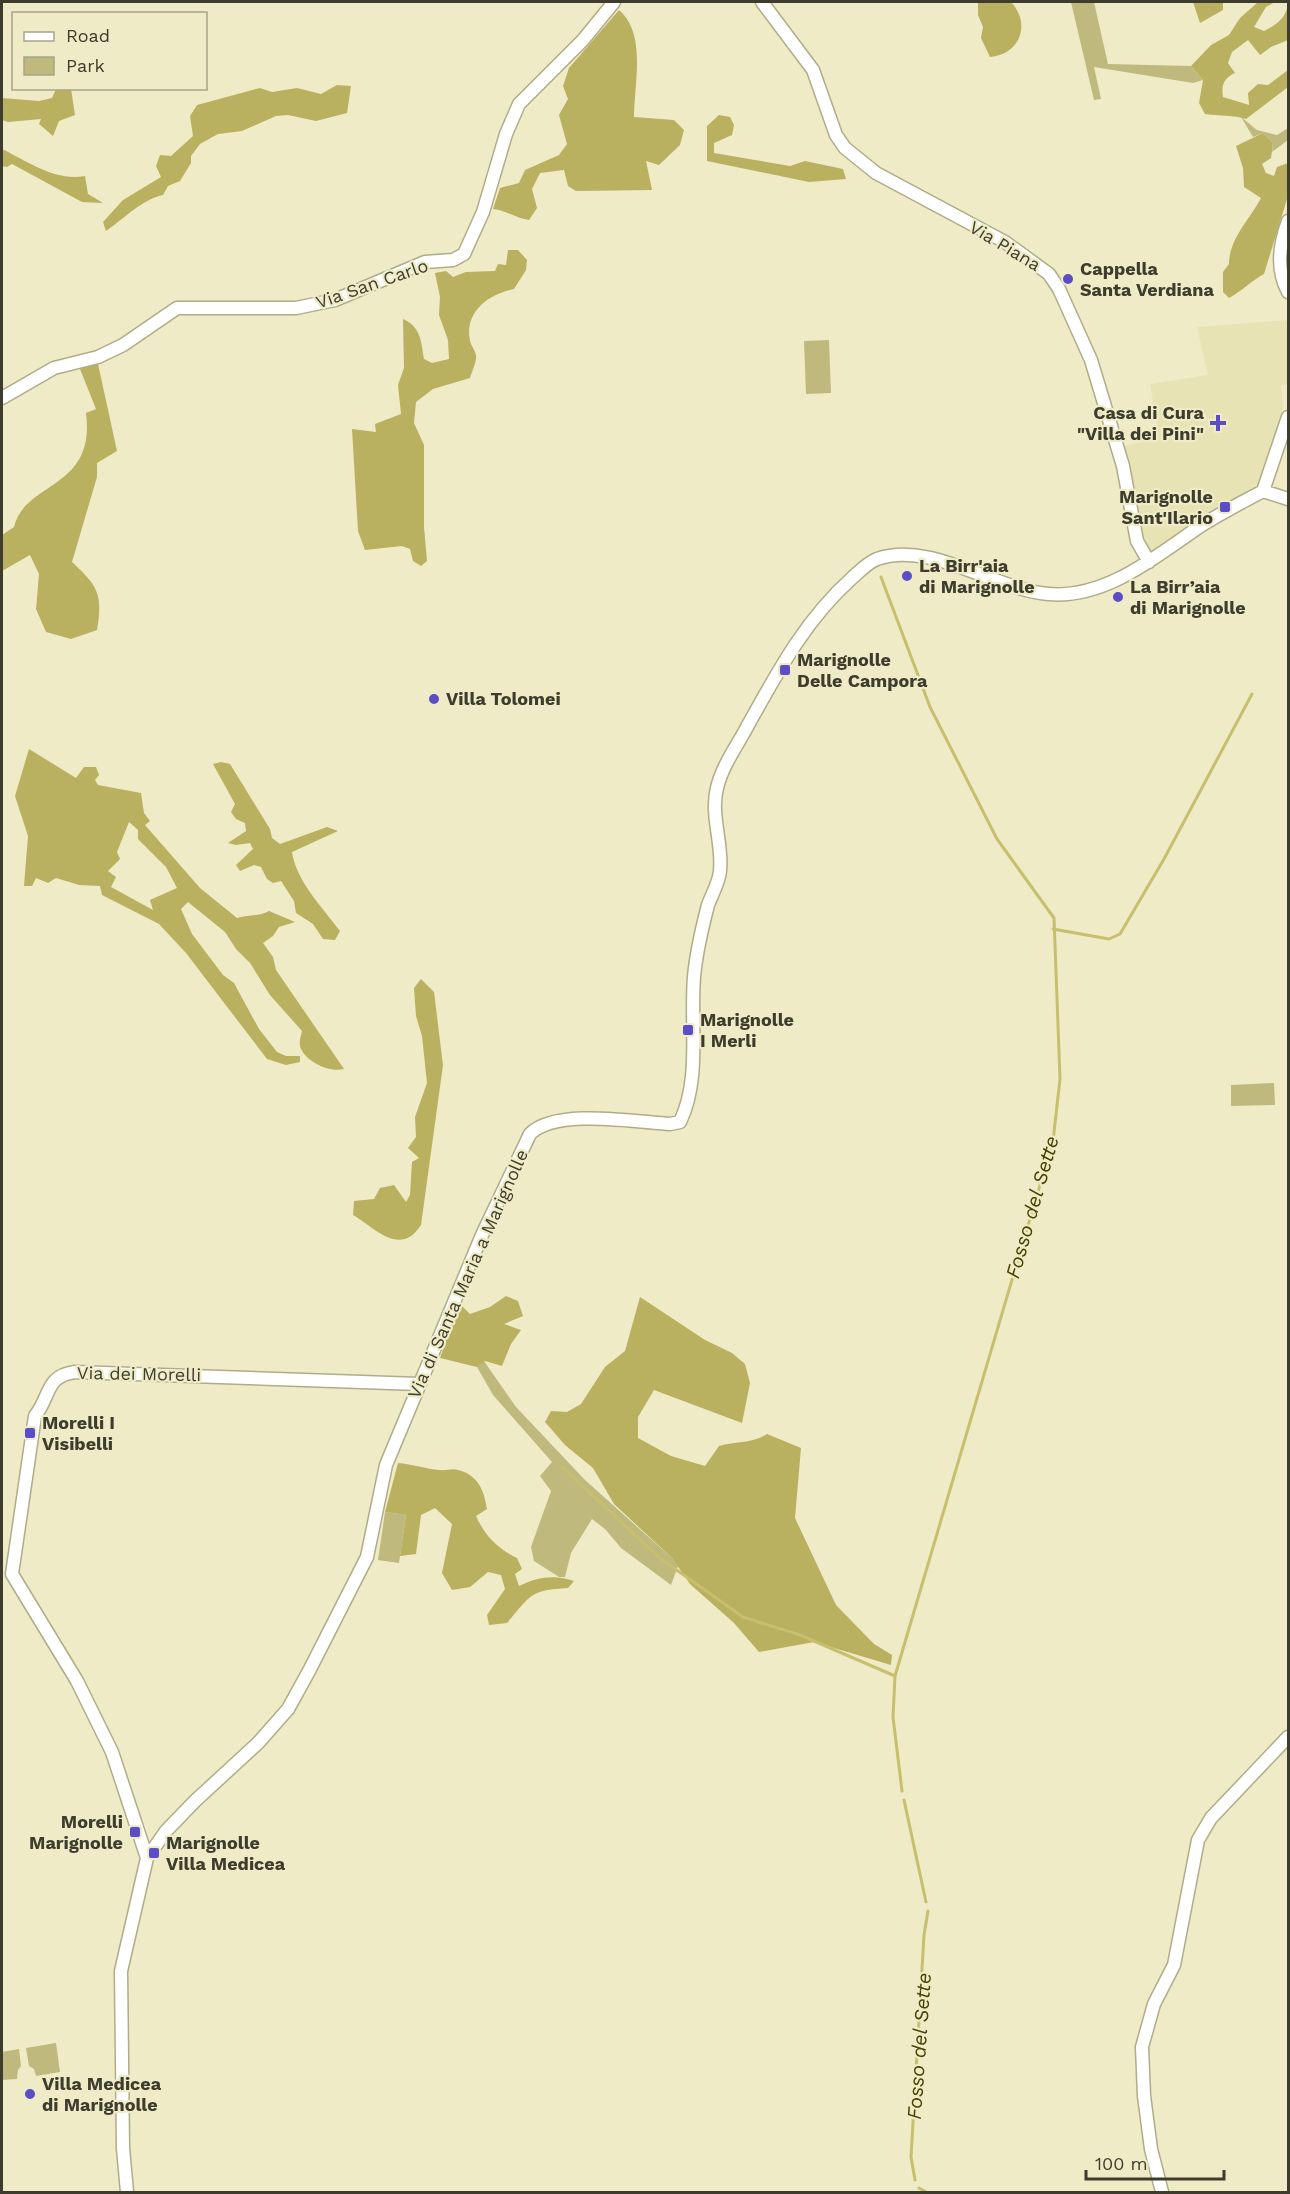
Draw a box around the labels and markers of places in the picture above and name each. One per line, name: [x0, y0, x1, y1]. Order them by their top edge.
place label: Cappella Santa Verdiana: [1080, 258, 1214, 300]
marker: Cappella Santa Verdiana: [1061, 272, 1075, 286]
place label: Casa di Cura "Villa dei Pini": [1077, 402, 1205, 444]
marker: Casa di Cura "Villa dei Pini": [1209, 414, 1227, 432]
place label: Marignolle Sant'Ilario: [1119, 486, 1213, 528]
marker: Marignolle Sant'Ilario: [1218, 500, 1232, 514]
place label: La Birr'aia di Marignolle: [919, 555, 1035, 597]
marker: La Birr'aia di Marignolle: [900, 569, 914, 583]
place label: La Birr’aia di Marignolle: [1130, 576, 1246, 618]
marker: La Birr’aia di Marignolle: [1111, 590, 1125, 604]
place label: Marignolle Delle Campora: [797, 649, 928, 691]
marker: Marignolle Delle Campora: [778, 663, 792, 677]
place label: Villa Tolomei: [446, 688, 561, 709]
marker: Villa Tolomei: [427, 692, 441, 706]
place label: Marignolle I Merli: [700, 1009, 794, 1051]
marker: Marignolle I Merli: [681, 1023, 695, 1037]
place label: Morelli I Visibelli: [42, 1412, 115, 1454]
marker: Morelli I Visibelli: [23, 1426, 37, 1440]
place label: Morelli Marignolle: [29, 1811, 123, 1853]
marker: Morelli Marignolle: [128, 1825, 142, 1839]
place label: Marignolle Villa Medicea: [166, 1832, 286, 1874]
marker: Marignolle Villa Medicea: [147, 1846, 161, 1860]
place label: Villa Medicea di Marignolle: [42, 2073, 162, 2115]
marker: Villa Medicea di Marignolle: [23, 2087, 37, 2101]

